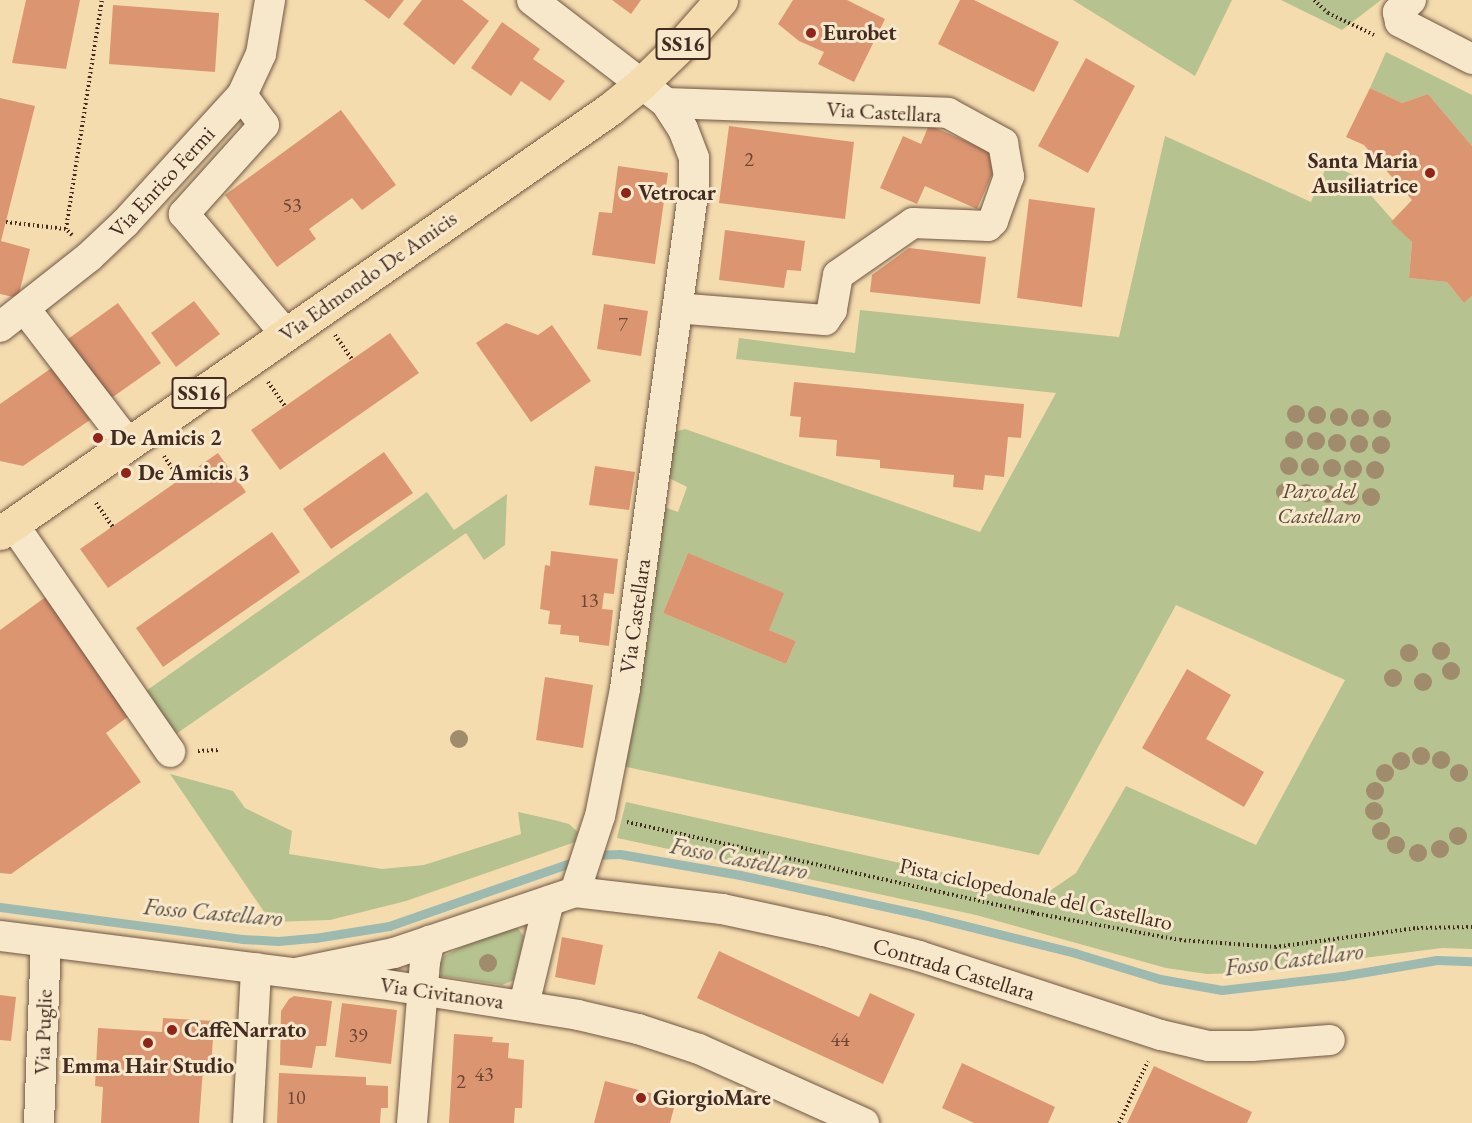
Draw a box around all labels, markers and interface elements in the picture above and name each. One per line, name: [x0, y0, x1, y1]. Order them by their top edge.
place label: Eurobet: [823, 20, 896, 46]
road number: SS16: [654, 26, 712, 62]
marker: Eurobet: [804, 26, 818, 40]
street label: Via Castellara: [826, 96, 942, 128]
street label: Via Enrico Fermi: [104, 121, 220, 243]
house number: 2: [744, 147, 754, 171]
place label: Santa Maria Ausiliatrice: [1308, 147, 1418, 198]
marker: Santa Maria Ausiliatrice: [1423, 166, 1437, 180]
place label: Vetrocar: [638, 180, 716, 206]
marker: Vetrocar: [619, 186, 633, 200]
house number: 53: [282, 193, 302, 217]
street label: Via Edmondo De Amicis: [274, 205, 462, 347]
house number: 7: [618, 312, 628, 336]
road number: SS16: [170, 375, 228, 411]
place label: De Amicis 2: [110, 425, 222, 451]
marker: De Amicis 2: [91, 431, 105, 445]
place label: De Amicis 3: [138, 460, 250, 486]
marker: De Amicis 3: [119, 466, 133, 480]
park label: Parco del Castellaro: [1277, 477, 1361, 528]
street label: Via Castellara: [614, 557, 656, 675]
house number: 13: [579, 588, 599, 612]
water label: Fosso Castellaro: [668, 831, 810, 885]
street label: Pista ciclopedonale del Castellaro: [897, 852, 1175, 936]
water label: Fosso Castellaro: [142, 892, 284, 932]
street label: Contrada Castellara: [870, 932, 1038, 1006]
water label: Fosso Castellaro: [1223, 936, 1365, 982]
street label: Via Civitanova: [378, 971, 506, 1015]
street label: Via Puglie: [28, 989, 58, 1075]
place label: CaffèNarrato: [184, 1017, 306, 1043]
marker: CaffèNarrato: [165, 1023, 179, 1037]
house number: 39: [348, 1023, 368, 1047]
house number: 44: [830, 1027, 850, 1051]
marker: Emma Hair Studio: [141, 1036, 155, 1050]
place label: Emma Hair Studio: [62, 1053, 234, 1079]
house number: 43: [474, 1062, 494, 1086]
house number: 2: [456, 1069, 466, 1093]
house number: 10: [286, 1085, 306, 1109]
place label: GiorgioMare: [653, 1085, 771, 1111]
marker: GiorgioMare: [634, 1091, 648, 1105]

